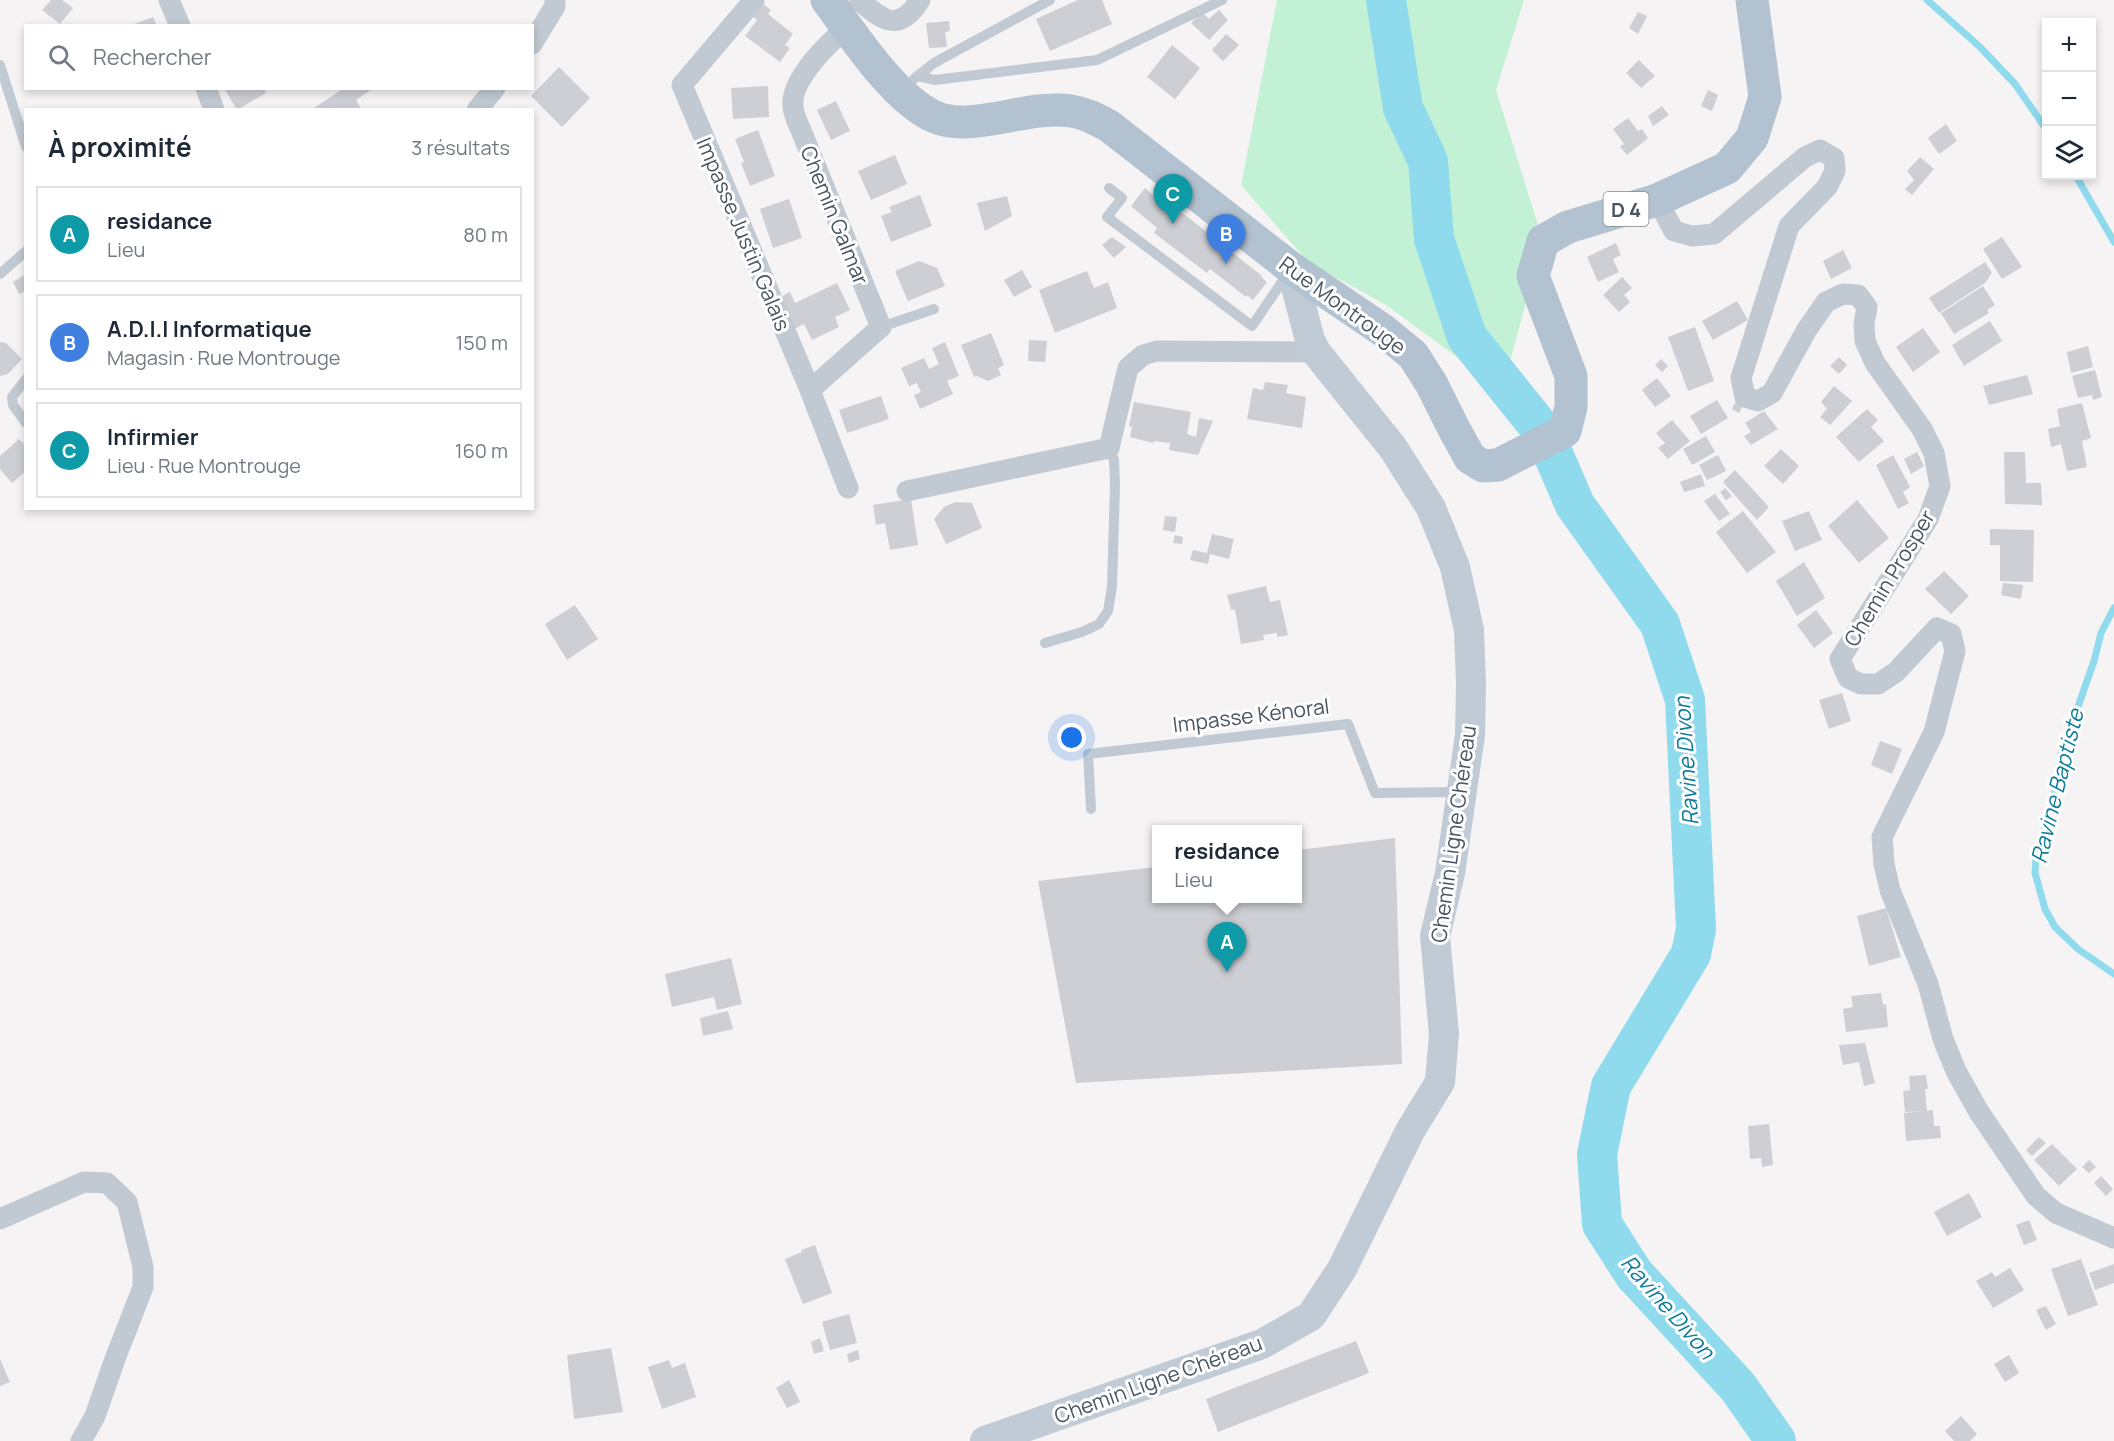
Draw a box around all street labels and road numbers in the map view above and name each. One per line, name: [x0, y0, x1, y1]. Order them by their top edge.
street label: Impasse Justin Galais: [691, 133, 797, 335]
street label: Chemin Galmar: [794, 141, 876, 289]
road number: D 4: [1604, 192, 1648, 226]
street label: Rue Montrouge: [1274, 250, 1412, 360]
street label: Chemin Prosper: [1837, 504, 1941, 651]
street label: Impasse Kénoral: [1171, 691, 1331, 739]
street label: Chemin Ligne Chéreau: [1424, 724, 1482, 944]
street label: Chemin Ligne Chéreau: [1050, 1328, 1266, 1430]

